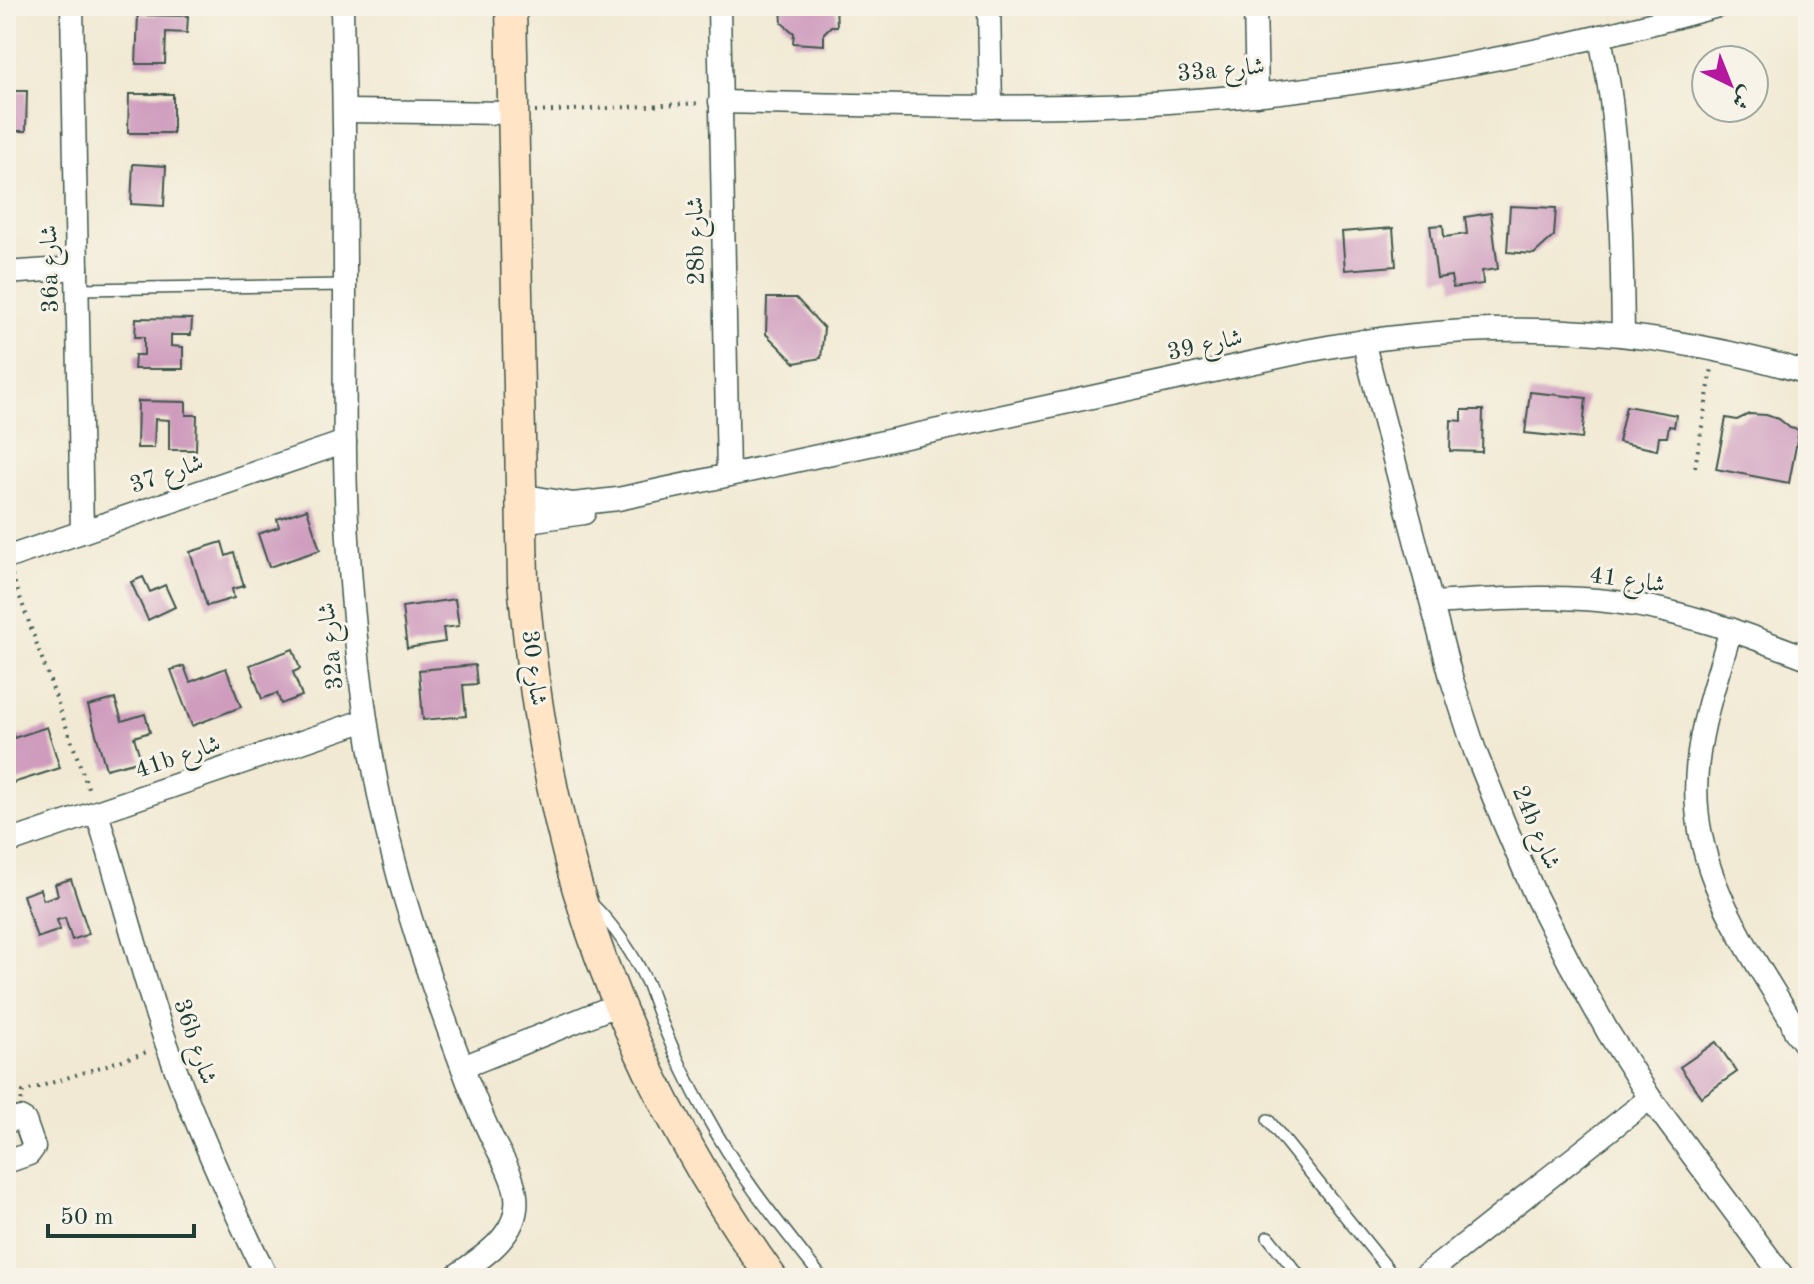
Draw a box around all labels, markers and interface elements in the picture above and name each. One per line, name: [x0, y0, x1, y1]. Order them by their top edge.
north arrow: [1690, 44, 1770, 124]
street label: 33a شارع: [1176, 55, 1266, 93]
text: ش: [1727, 82, 1758, 113]
street label: 28b شارع: [684, 196, 716, 285]
street label: 36a شارع: [38, 225, 70, 313]
street label: شارع 39: [1165, 326, 1246, 372]
street label: شارع 37: [127, 451, 209, 504]
street label: شارع 41: [1587, 564, 1666, 604]
street label: 32a شارع: [315, 600, 355, 691]
street label: شارع 30: [510, 629, 550, 708]
street label: 41b شارع: [132, 732, 226, 789]
street label: 24b شارع: [1501, 783, 1563, 876]
street label: 36b شارع: [163, 996, 220, 1090]
scale bar: [48, 1188, 194, 1238]
text: 50 m: [60, 1206, 114, 1230]

